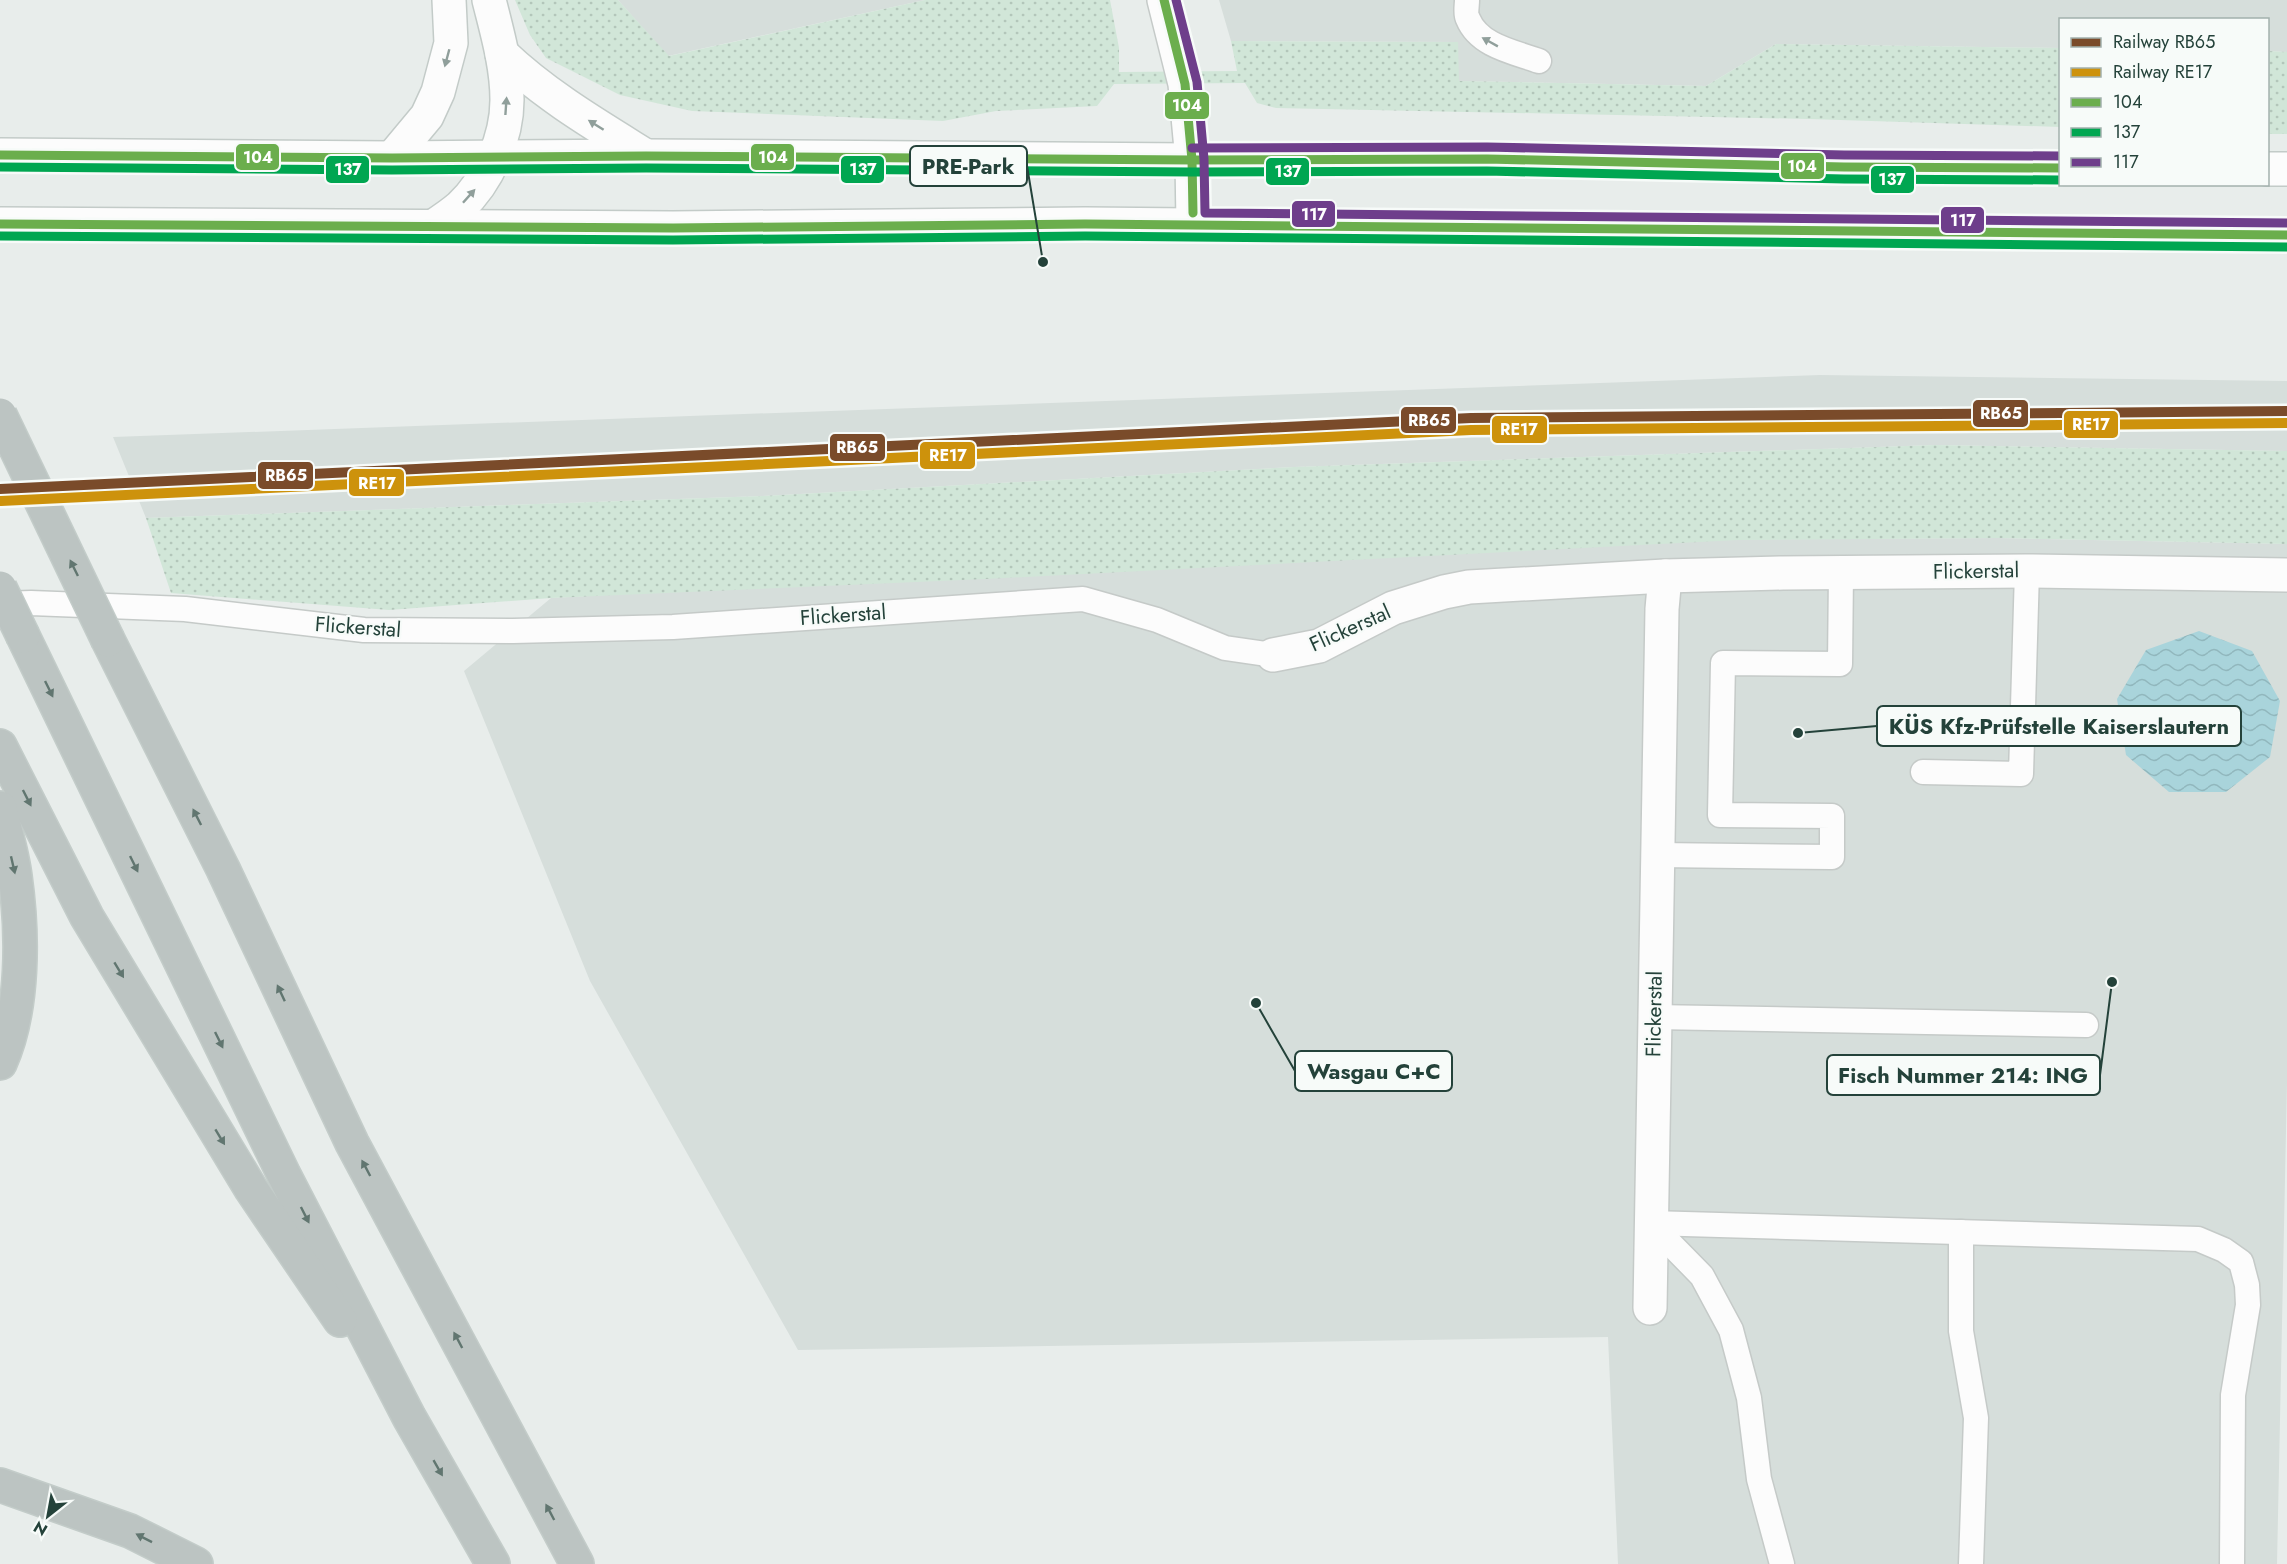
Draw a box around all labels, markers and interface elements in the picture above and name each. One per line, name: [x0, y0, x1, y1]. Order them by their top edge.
legend: [2059, 18, 2269, 186]
text: Railway RB65: [2113, 29, 2215, 55]
one-way arrow: [1481, 37, 1498, 47]
one-way arrow: [442, 49, 452, 67]
text: Railway RE17: [2113, 59, 2213, 85]
text: 104: [2113, 89, 2142, 115]
line badge: 104: [1164, 91, 1210, 120]
text: 104: [1172, 94, 1202, 117]
one-way arrow: [501, 97, 511, 116]
text: 137: [2113, 119, 2141, 145]
one-way arrow: [588, 120, 604, 131]
line badge: 104: [235, 143, 280, 171]
line badge: 104: [750, 143, 795, 171]
text: 104: [243, 146, 273, 169]
text: 104: [758, 146, 788, 169]
callout: PRE-Park: [910, 146, 1027, 186]
text: 117: [2113, 149, 2139, 175]
text: PRE-Park: [922, 150, 1015, 182]
line badge: 104: [1780, 152, 1825, 180]
line badge: 137: [325, 155, 370, 184]
line badge: 137: [840, 155, 885, 184]
text: 104: [1787, 155, 1817, 178]
line badge: 137: [1265, 157, 1310, 186]
text: 137: [334, 158, 362, 181]
text: 137: [849, 158, 877, 181]
text: 137: [1274, 160, 1302, 183]
line badge: 137: [1870, 165, 1915, 194]
text: 137: [1878, 168, 1906, 191]
one-way arrow: [462, 189, 476, 204]
line badge: 117: [1291, 200, 1336, 228]
text: 117: [1301, 203, 1327, 226]
line badge: 117: [1940, 206, 1985, 234]
text: 117: [1950, 209, 1976, 232]
line badge: RB65: [1972, 399, 2029, 428]
text: RB65: [1980, 402, 2022, 425]
line badge: RB65: [1400, 406, 1457, 434]
text: RB65: [1408, 409, 1450, 432]
line badge: RE17: [2063, 410, 2119, 439]
text: RE17: [2072, 413, 2110, 436]
line badge: RE17: [1491, 415, 1548, 444]
text: RE17: [1500, 418, 1538, 441]
line badge: RB65: [829, 433, 886, 462]
text: RB65: [836, 436, 878, 459]
line badge: RE17: [919, 441, 976, 470]
text: RE17: [929, 444, 967, 467]
line badge: RB65: [257, 461, 314, 490]
text: RB65: [265, 464, 307, 487]
line badge: RE17: [348, 468, 405, 497]
text: RE17: [358, 472, 396, 495]
street label: Flickerstal: [1933, 555, 2019, 587]
one-way arrow: [69, 560, 78, 577]
street label: Flickerstal: [799, 597, 887, 633]
street label: Flickerstal: [1305, 597, 1395, 659]
street label: Flickerstal: [314, 609, 402, 645]
one-way arrow: [43, 680, 53, 698]
callout: KÜS Kfz-Prüfstelle Kaiserslautern: [1877, 706, 2241, 746]
text: KÜS Kfz-Prüfstelle Kaiserslautern: [1889, 710, 2229, 742]
one-way arrow: [22, 790, 31, 807]
one-way arrow: [192, 808, 202, 826]
one-way arrow: [9, 856, 18, 875]
one-way arrow: [129, 856, 139, 873]
one-way arrow: [114, 962, 125, 978]
street label: Flickerstal: [1638, 971, 1670, 1057]
one-way arrow: [277, 984, 286, 1001]
one-way arrow: [214, 1031, 224, 1048]
callout: Wasgau C+C: [1295, 1051, 1452, 1091]
text: Wasgau C+C: [1307, 1055, 1441, 1087]
callout: Fisch Nummer 214: ING: [1827, 1055, 2100, 1095]
text: Fisch Nummer 214: ING: [1838, 1059, 2088, 1091]
one-way arrow: [214, 1129, 225, 1145]
one-way arrow: [361, 1160, 371, 1177]
one-way arrow: [300, 1207, 310, 1224]
one-way arrow: [453, 1332, 463, 1349]
one-way arrow: [433, 1459, 443, 1476]
north arrow: [18, 1486, 78, 1546]
one-way arrow: [545, 1504, 554, 1521]
text: N: [29, 1515, 52, 1542]
one-way arrow: [135, 1533, 152, 1543]

